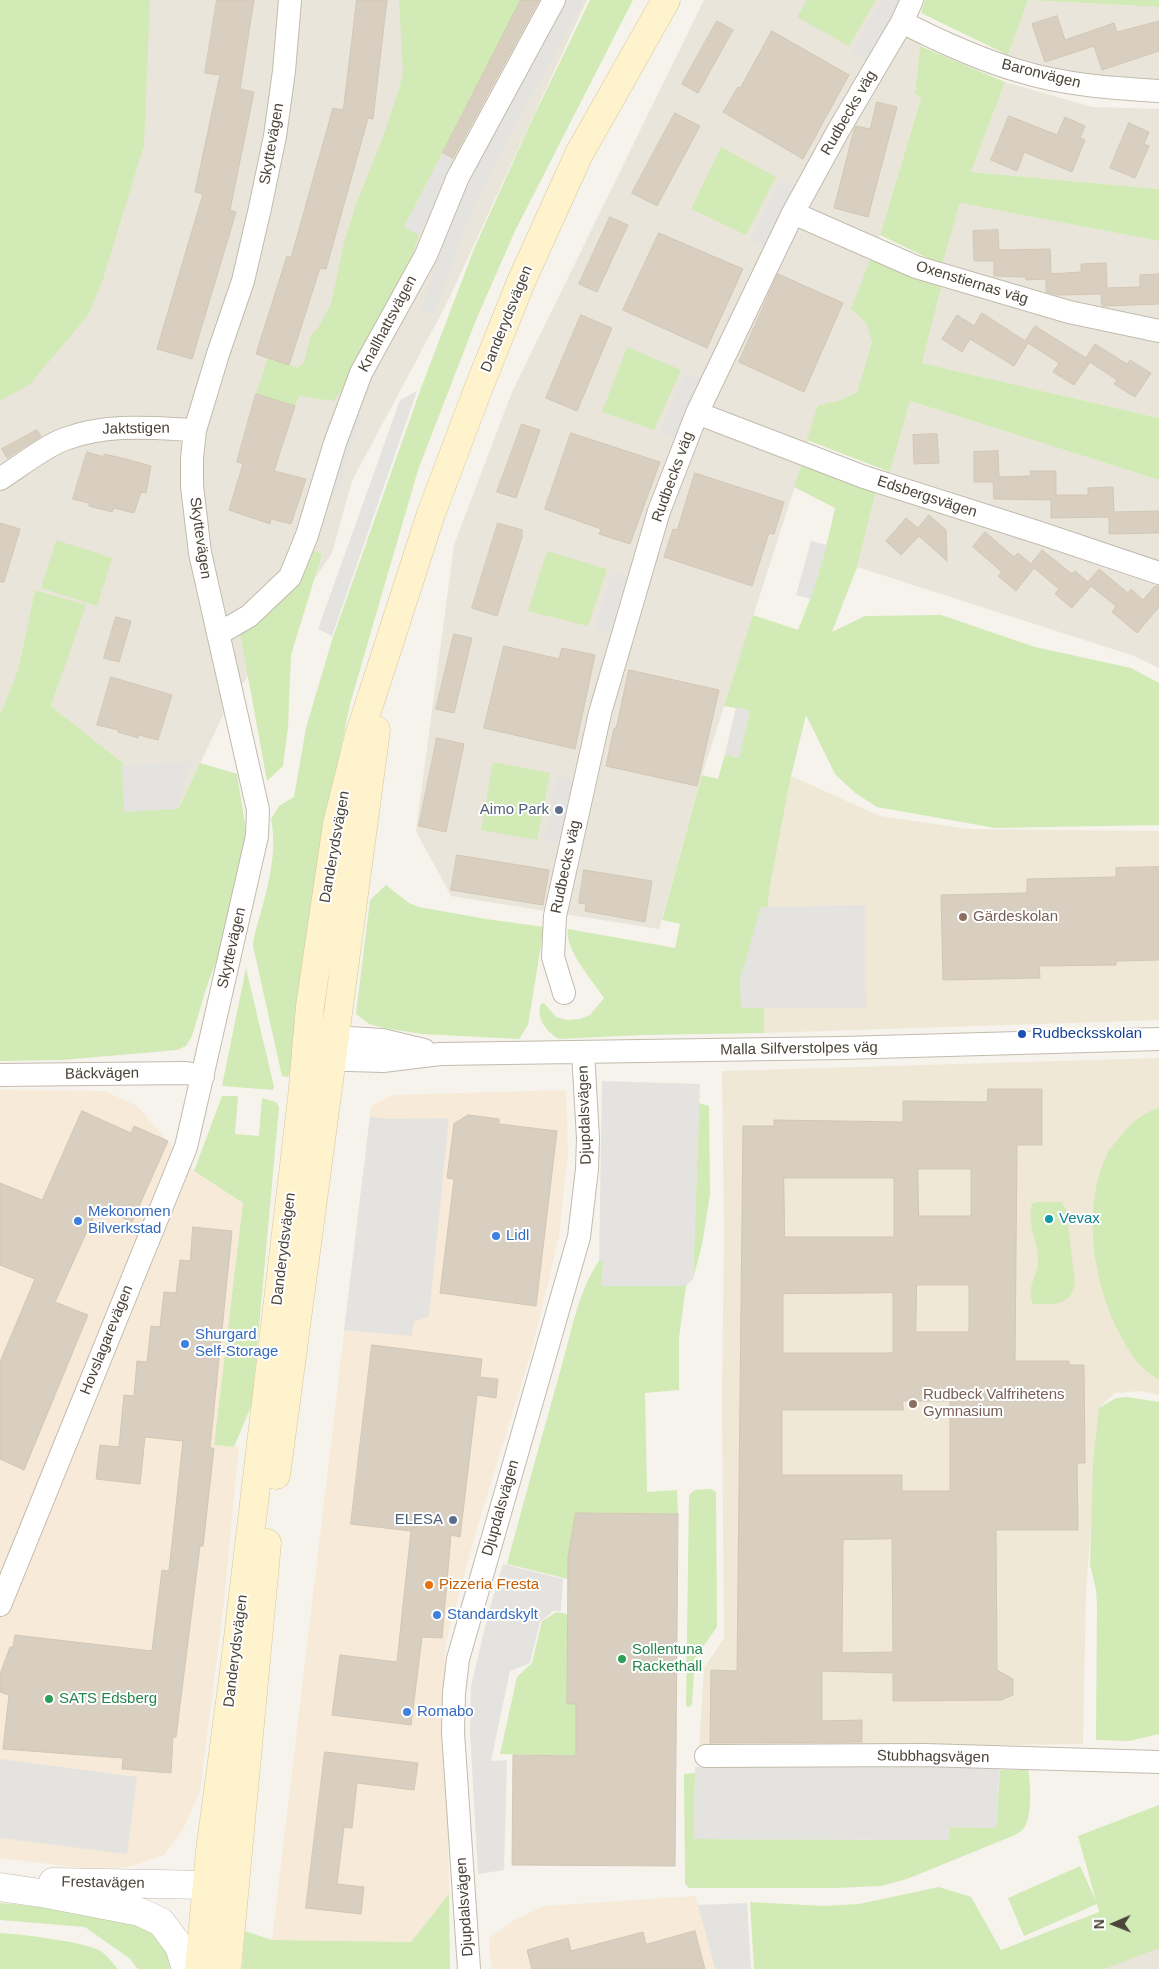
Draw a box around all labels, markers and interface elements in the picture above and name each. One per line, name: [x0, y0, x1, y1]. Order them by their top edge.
street label: Baronvägen: [1000, 55, 1082, 93]
street label: Rudbecks väg: [817, 67, 881, 159]
street label: Skyttevägen: [256, 102, 288, 186]
street label: Oxenstiernas väg: [914, 257, 1030, 309]
street label: Danderydsvägen: [477, 263, 537, 375]
street label: Knallhattsvägen: [355, 273, 421, 375]
street label: Jaktstigen: [102, 419, 170, 439]
street label: Rudbecks väg: [648, 429, 698, 525]
street label: Edsbergsvägen: [875, 472, 979, 522]
street label: Skyttevägen: [185, 496, 215, 580]
street label: Danderydsvägen: [316, 790, 354, 904]
place label: Aimo Park: [480, 801, 549, 819]
marker: Aimo Park: [553, 804, 565, 816]
street label: Rudbecks väg: [547, 819, 585, 915]
street label: Skyttevägen: [214, 906, 250, 990]
place label: Gärdeskolan: [973, 908, 1058, 926]
marker: Gärdeskolan: [957, 911, 969, 923]
place label: Rudbecksskolan: [1032, 1025, 1142, 1043]
marker: Rudbecksskolan: [1016, 1028, 1028, 1040]
street label: Malla Silfverstolpes väg: [720, 1039, 878, 1059]
street label: Bäckvägen: [65, 1064, 139, 1084]
street label: Djupdalsvägen: [574, 1065, 596, 1165]
street label: Danderydsvägen: [268, 1192, 300, 1306]
place label: Mekonomen Bilverkstad: [88, 1203, 171, 1238]
place label: Vevax: [1059, 1210, 1100, 1228]
marker: Vevax: [1043, 1213, 1055, 1225]
marker: Mekonomen Bilverkstad: [72, 1215, 84, 1227]
place label: Lidl: [506, 1227, 529, 1245]
marker: Lidl: [490, 1230, 502, 1242]
street label: Hovslagarevägen: [77, 1283, 137, 1397]
place label: Shurgard Self-Storage: [195, 1326, 278, 1361]
marker: Shurgard Self-Storage: [179, 1338, 191, 1350]
place label: Rudbeck Valfrihetens Gymnasium: [923, 1386, 1064, 1421]
marker: Rudbeck Valfrihetens Gymnasium: [907, 1398, 919, 1410]
street label: Djupdalsvägen: [479, 1458, 523, 1558]
place label: ELESA: [395, 1511, 443, 1529]
marker: ELESA: [447, 1514, 459, 1526]
place label: Pizzeria Fresta: [439, 1576, 539, 1594]
marker: Pizzeria Fresta: [423, 1579, 435, 1591]
street label: Danderydsvägen: [220, 1594, 252, 1708]
place label: Standardskylt: [447, 1606, 538, 1624]
marker: Standardskylt: [431, 1609, 443, 1621]
place label: Sollentuna Rackethall: [632, 1641, 703, 1676]
marker: Sollentuna Rackethall: [616, 1653, 628, 1665]
place label: SATS Edsberg: [59, 1690, 157, 1708]
marker: SATS Edsberg: [43, 1693, 55, 1705]
place label: Romabo: [417, 1703, 474, 1721]
marker: Romabo: [401, 1706, 413, 1718]
street label: Stubbhagsvägen: [877, 1747, 989, 1767]
street label: Djupdalsvägen: [453, 1857, 477, 1957]
street label: Frestavägen: [61, 1873, 145, 1893]
north arrow: [1089, 1899, 1139, 1949]
text: N: [1091, 1919, 1107, 1929]

